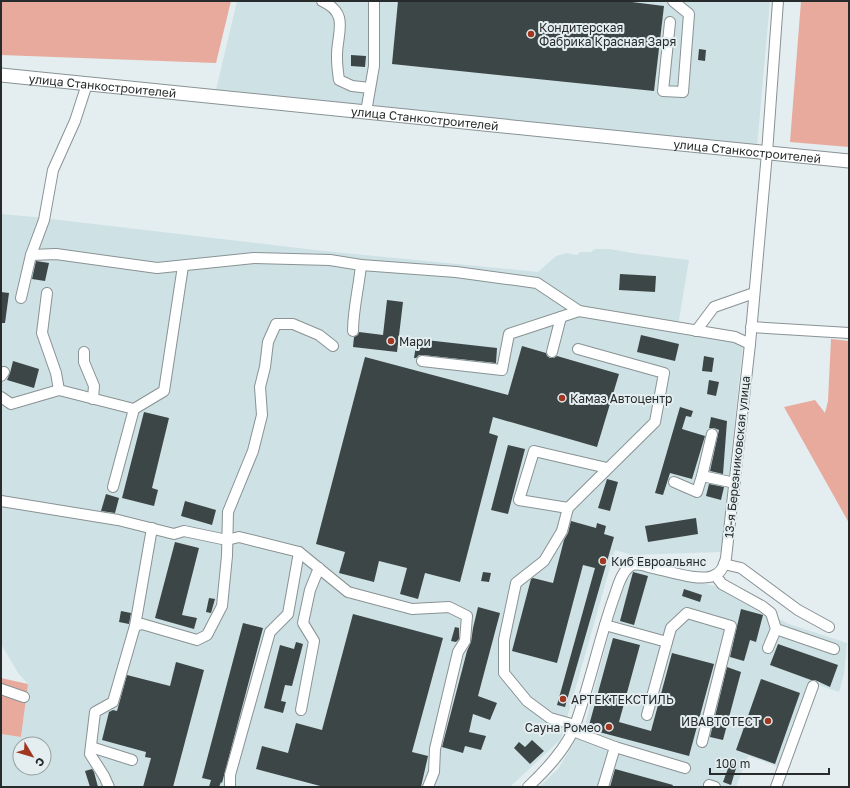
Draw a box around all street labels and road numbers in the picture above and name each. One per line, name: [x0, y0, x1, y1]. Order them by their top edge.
street label: улица Станкостроителей: [28, 70, 177, 100]
street label: улица Станкостроителей: [350, 103, 499, 133]
street label: улица Станкостроителей: [673, 136, 822, 166]
street label: 13-я Березниковская улица: [721, 375, 753, 539]

